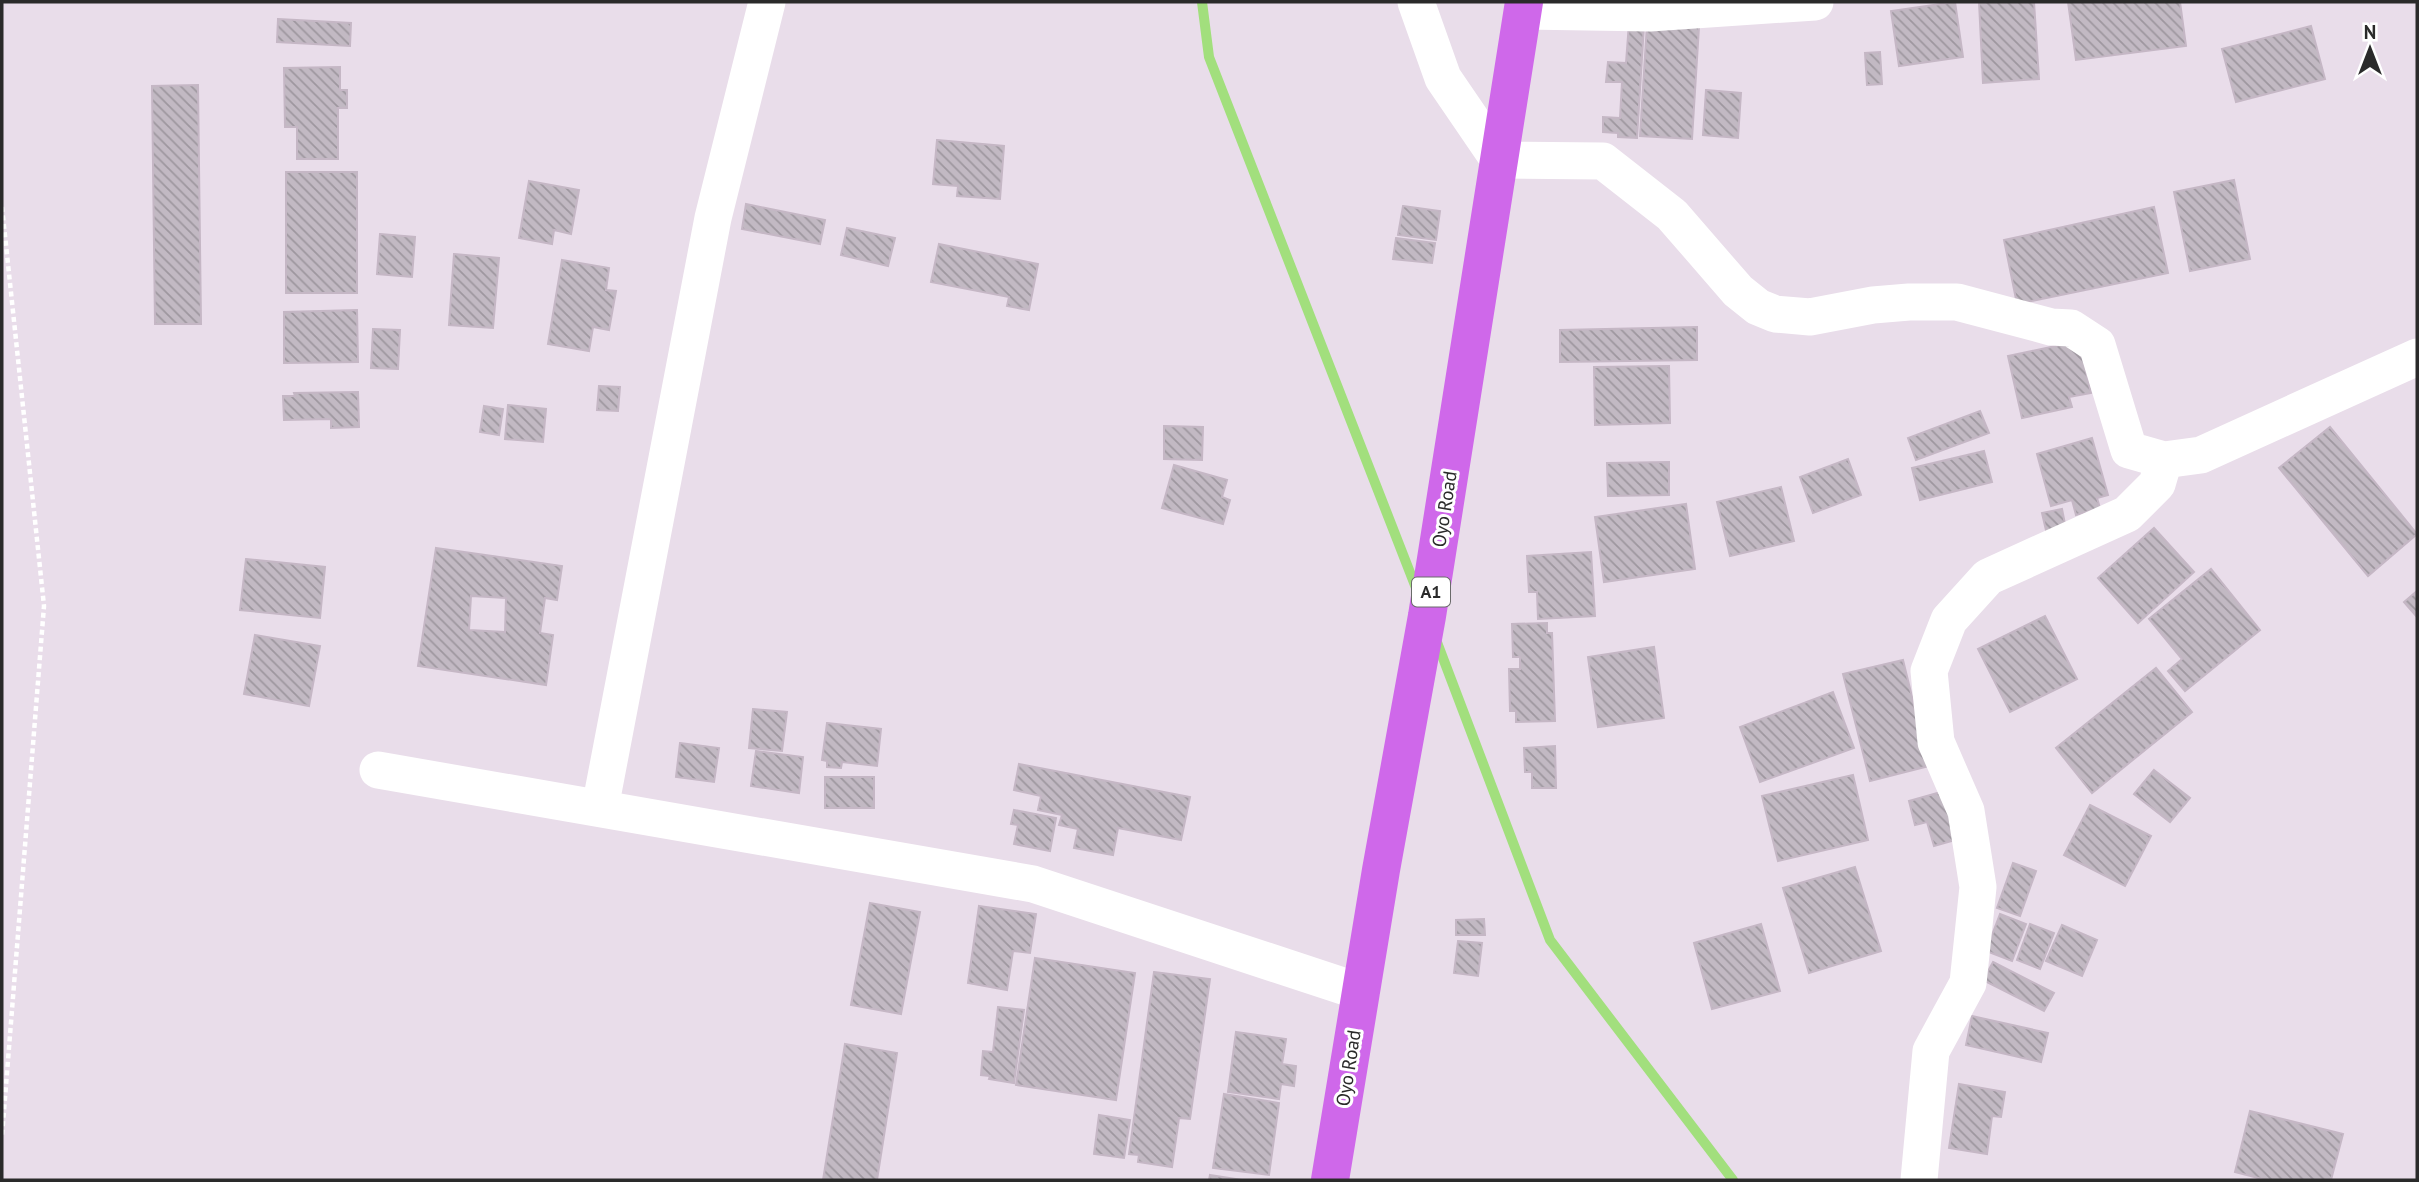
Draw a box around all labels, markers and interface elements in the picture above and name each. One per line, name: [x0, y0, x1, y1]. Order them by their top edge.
north arrow: [2335, 14, 2405, 84]
text: N: [2364, 20, 2376, 44]
street label: Oyo Road: [1426, 469, 1462, 549]
road number: A1: [1412, 578, 1450, 606]
street label: Oyo Road: [1330, 1028, 1366, 1108]

